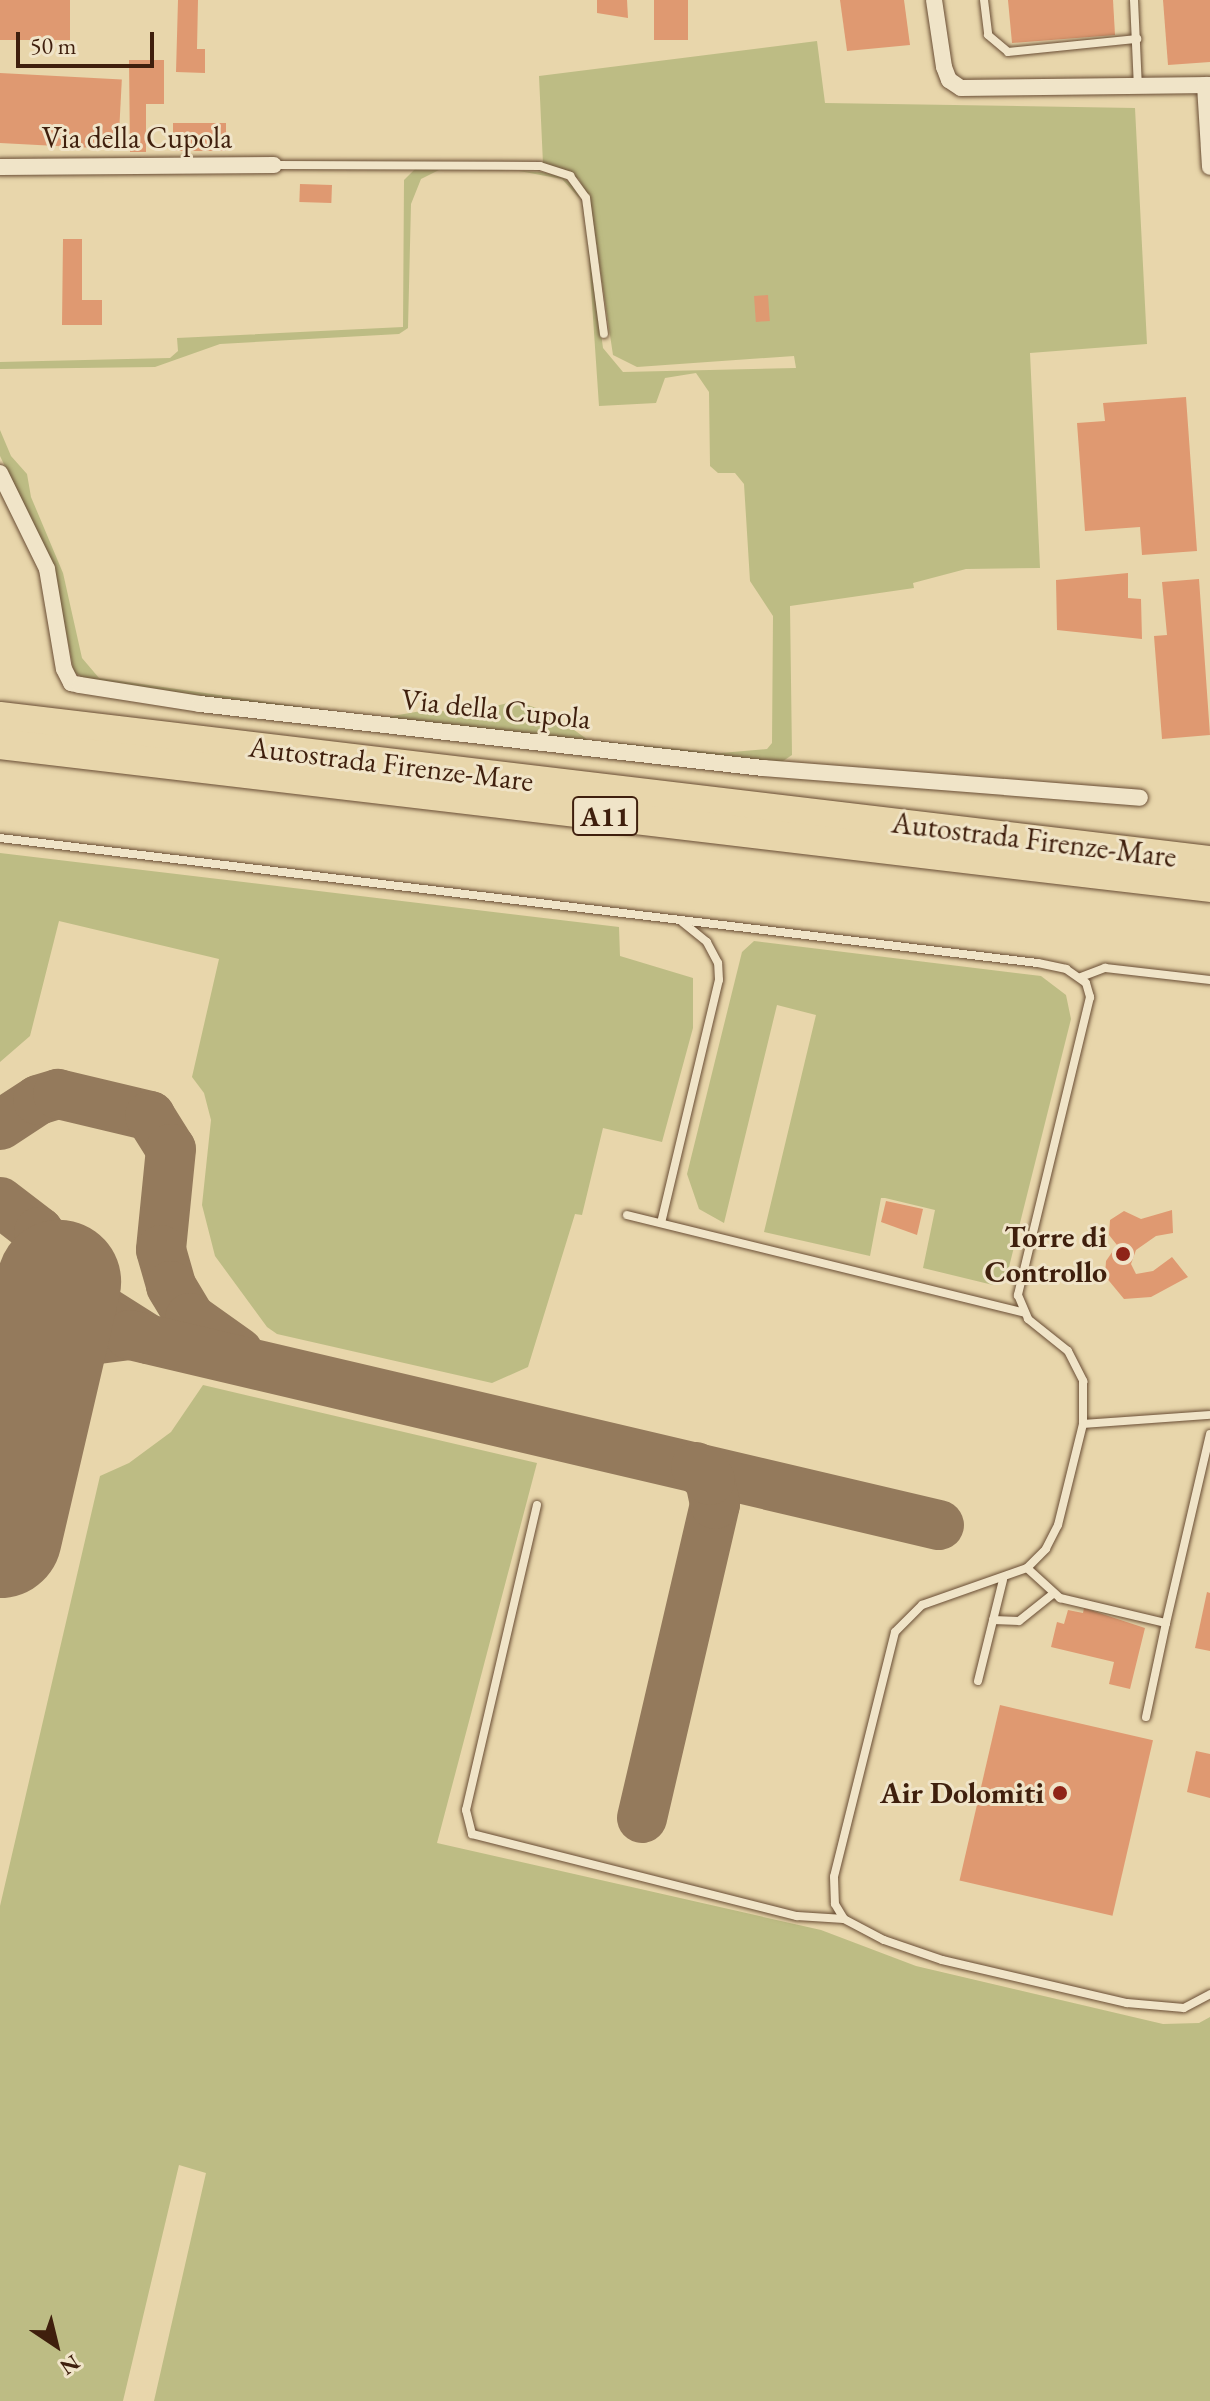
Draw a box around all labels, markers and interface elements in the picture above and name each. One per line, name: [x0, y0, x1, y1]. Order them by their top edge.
scale bar: [20, 16, 158, 66]
text: 50 m: [30, 30, 77, 61]
street label: Via della Cupola: [42, 120, 232, 156]
street label: Via della Cupola: [399, 681, 593, 737]
street label: Autostrada Firenze-Mare: [247, 729, 535, 799]
road number: A11: [571, 792, 639, 840]
street label: Autostrada Firenze-Mare: [890, 805, 1178, 875]
place label: Torre di Controllo: [985, 1219, 1107, 1290]
marker: Torre di Controllo: [1114, 1245, 1132, 1263]
place label: Air Dolomiti: [880, 1775, 1044, 1811]
marker: Air Dolomiti: [1051, 1784, 1069, 1802]
north arrow: [16, 2305, 96, 2385]
text: N: [54, 2348, 86, 2382]

